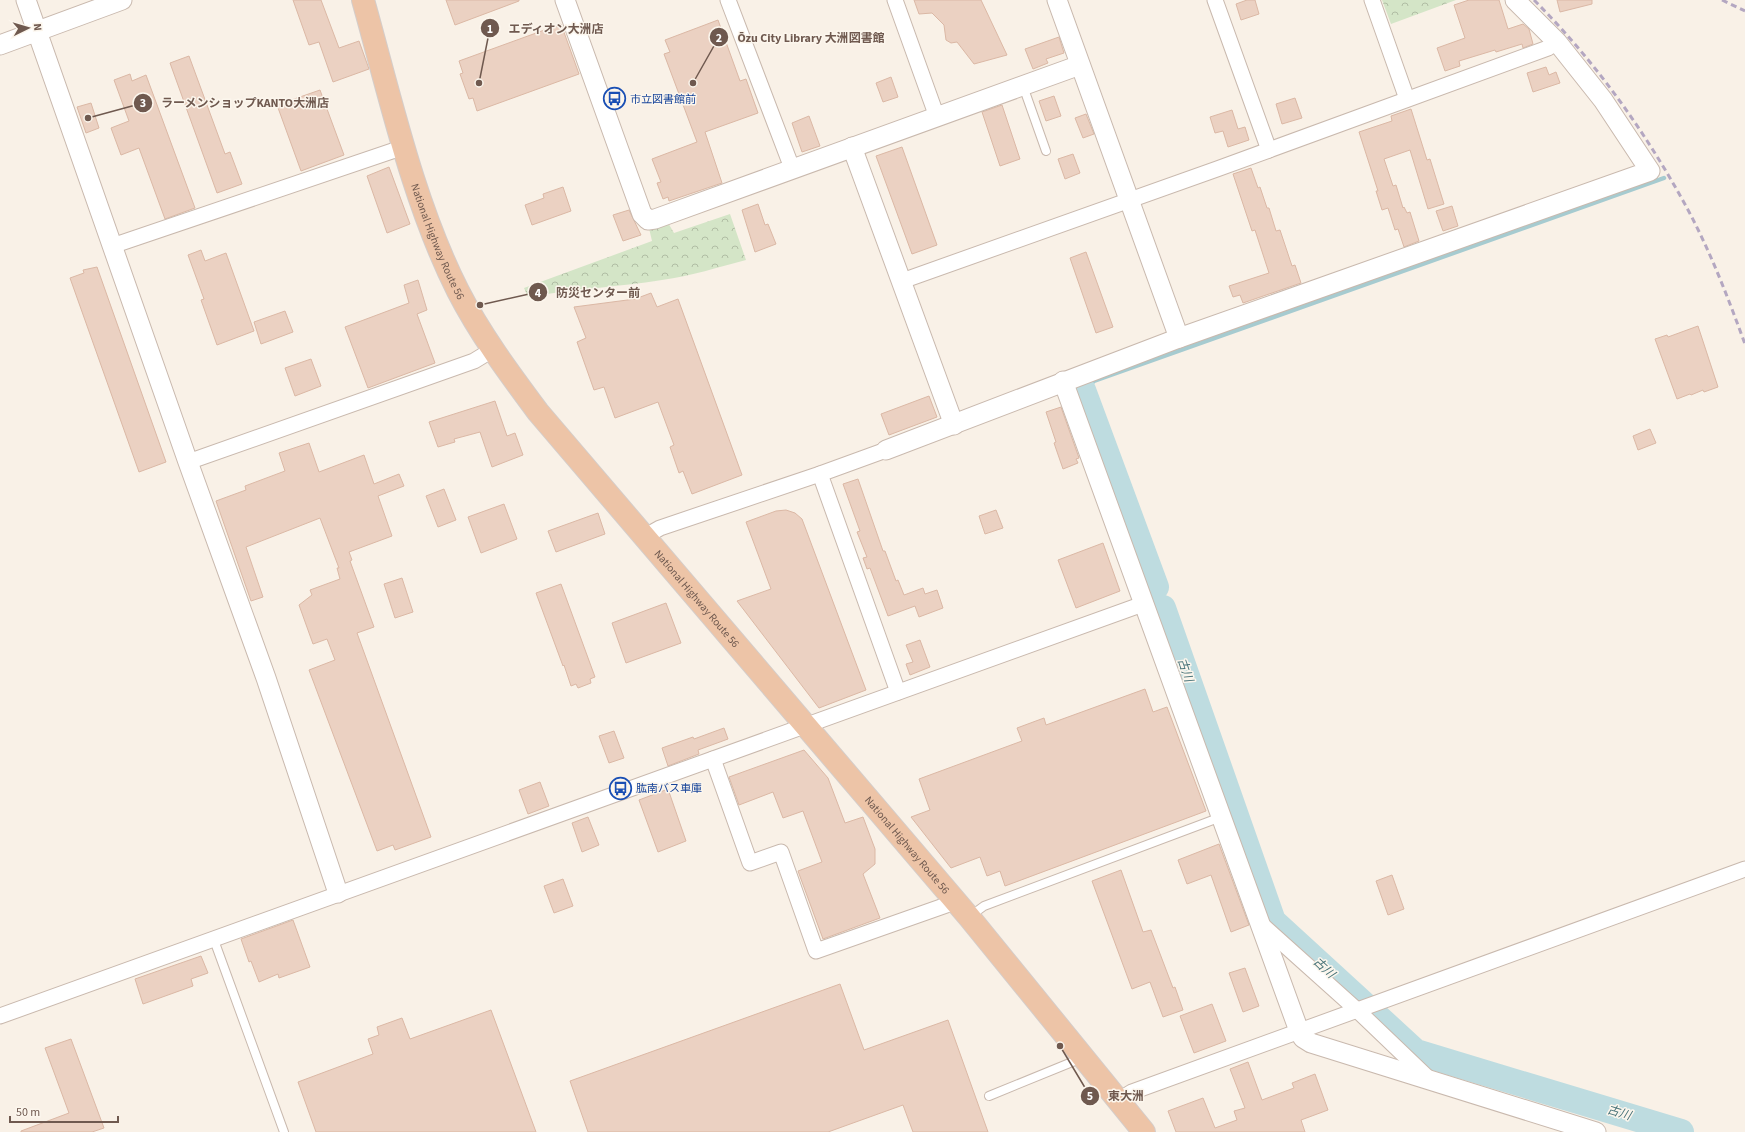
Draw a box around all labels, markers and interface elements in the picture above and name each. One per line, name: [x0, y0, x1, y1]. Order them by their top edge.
north arrow: [8, 8, 48, 48]
callout: エディオン大洲店: [480, 16, 612, 40]
text: 1: [487, 21, 493, 38]
text: エディオン大洲店: [508, 21, 604, 38]
text: N: [30, 23, 45, 31]
callout: Ōzu City Library 大洲図書館: [709, 25, 892, 49]
text: 2: [716, 30, 722, 47]
text: Ōzu City Library 大洲図書館: [738, 30, 884, 47]
bus stop icon: 市立図書館前: [601, 86, 627, 112]
callout: ラーメンショップKANTO大洲店: [133, 91, 337, 115]
place label: 市立図書館前: [630, 92, 696, 107]
text: 3: [140, 95, 146, 112]
text: ラーメンショップKANTO大洲店: [161, 95, 329, 112]
street label: National Highway Route 56: [408, 181, 469, 302]
callout: 防災センター前: [528, 280, 648, 304]
text: 4: [535, 285, 542, 302]
text: 防災センター前: [556, 285, 640, 302]
street label: National Highway Route 56: [651, 546, 743, 651]
water label: 古川: [1173, 656, 1198, 686]
bus stop icon: 肱南バス車庫: [608, 775, 634, 801]
place label: 肱南バス車庫: [636, 781, 702, 796]
street label: National Highway Route 56: [862, 793, 954, 897]
water label: 古川: [1309, 954, 1340, 984]
callout: 東大洲: [1080, 1084, 1152, 1108]
text: 5: [1087, 1088, 1093, 1105]
text: 東大洲: [1108, 1088, 1144, 1105]
scale bar: [10, 1098, 118, 1124]
water label: 古川: [1605, 1101, 1635, 1125]
text: 50 m: [16, 1104, 40, 1121]

